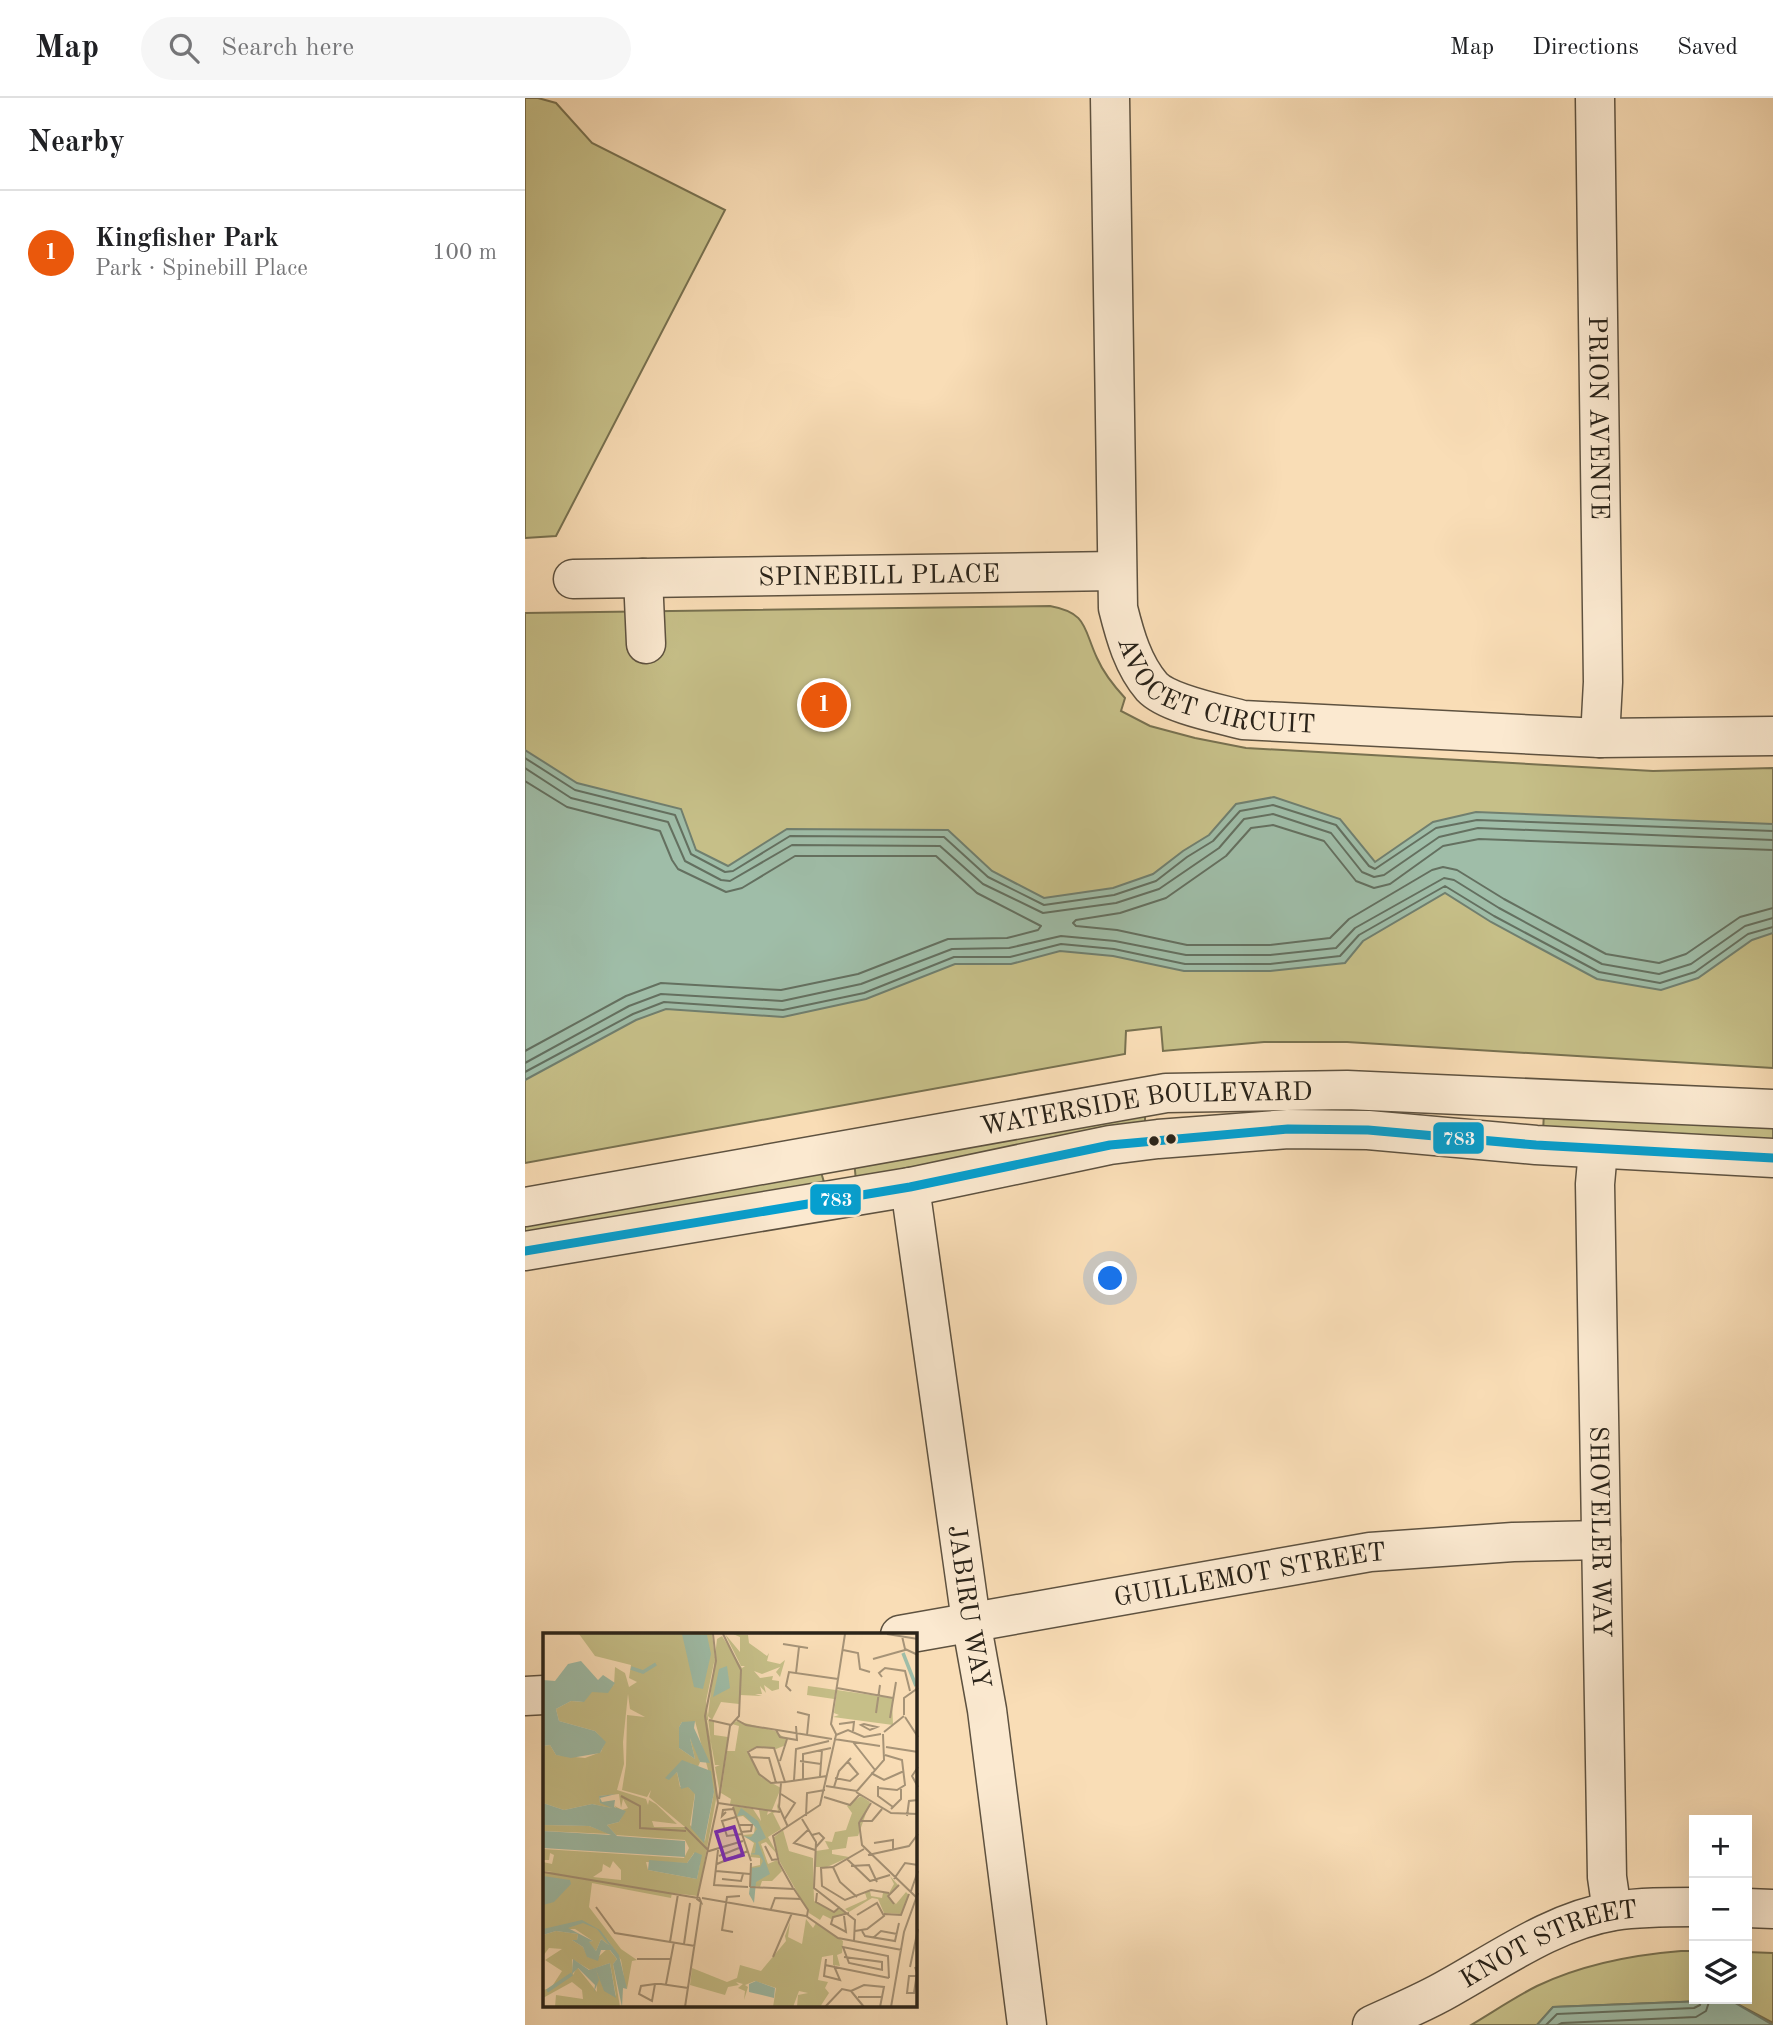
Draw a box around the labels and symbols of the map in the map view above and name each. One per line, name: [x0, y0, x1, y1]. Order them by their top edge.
street label: PRION AVENUE: [1583, 316, 1612, 520]
street label: SPINEBILL PLACE: [758, 562, 1000, 591]
street label: AVOCET CIRCUIT: [1112, 634, 1316, 739]
pin: 1: [801, 679, 847, 731]
street label: WATERSIDE BOULEVARD: [978, 1080, 1313, 1141]
line badge: 783: [1432, 1121, 1485, 1155]
text: 783: [1442, 1131, 1476, 1150]
unlabelled marker: [1164, 1132, 1178, 1146]
unlabelled marker: [1147, 1134, 1161, 1148]
line badge: 783: [809, 1183, 862, 1216]
text: 783: [819, 1192, 853, 1211]
your location: [1093, 1261, 1127, 1295]
street label: SHOVELER WAY: [1584, 1426, 1614, 1638]
street label: JABIRU WAY: [943, 1523, 994, 1691]
street label: GUILLEMOT STREET: [1112, 1540, 1387, 1612]
inset map: [543, 1633, 917, 2008]
street label: KNOT STREET: [1456, 1897, 1639, 1994]

